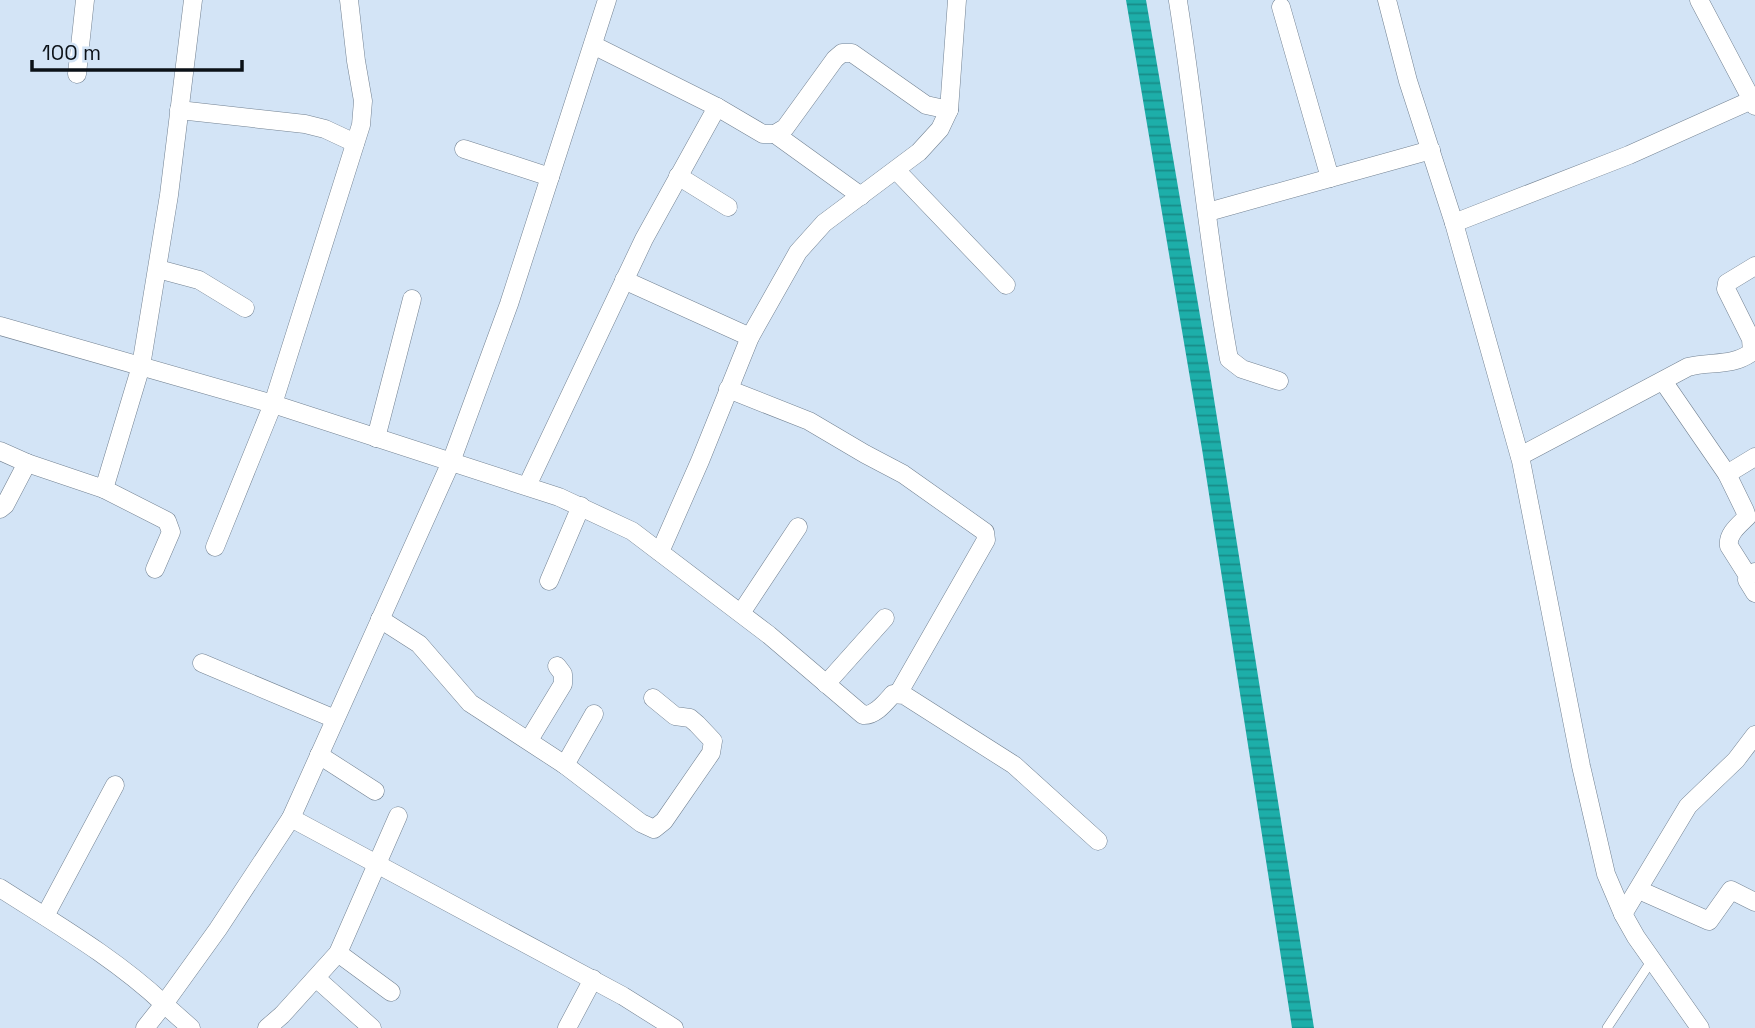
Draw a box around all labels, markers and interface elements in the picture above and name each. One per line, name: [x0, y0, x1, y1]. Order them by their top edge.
scale bar: [32, 28, 242, 72]
text: 100 m: [42, 39, 101, 66]

